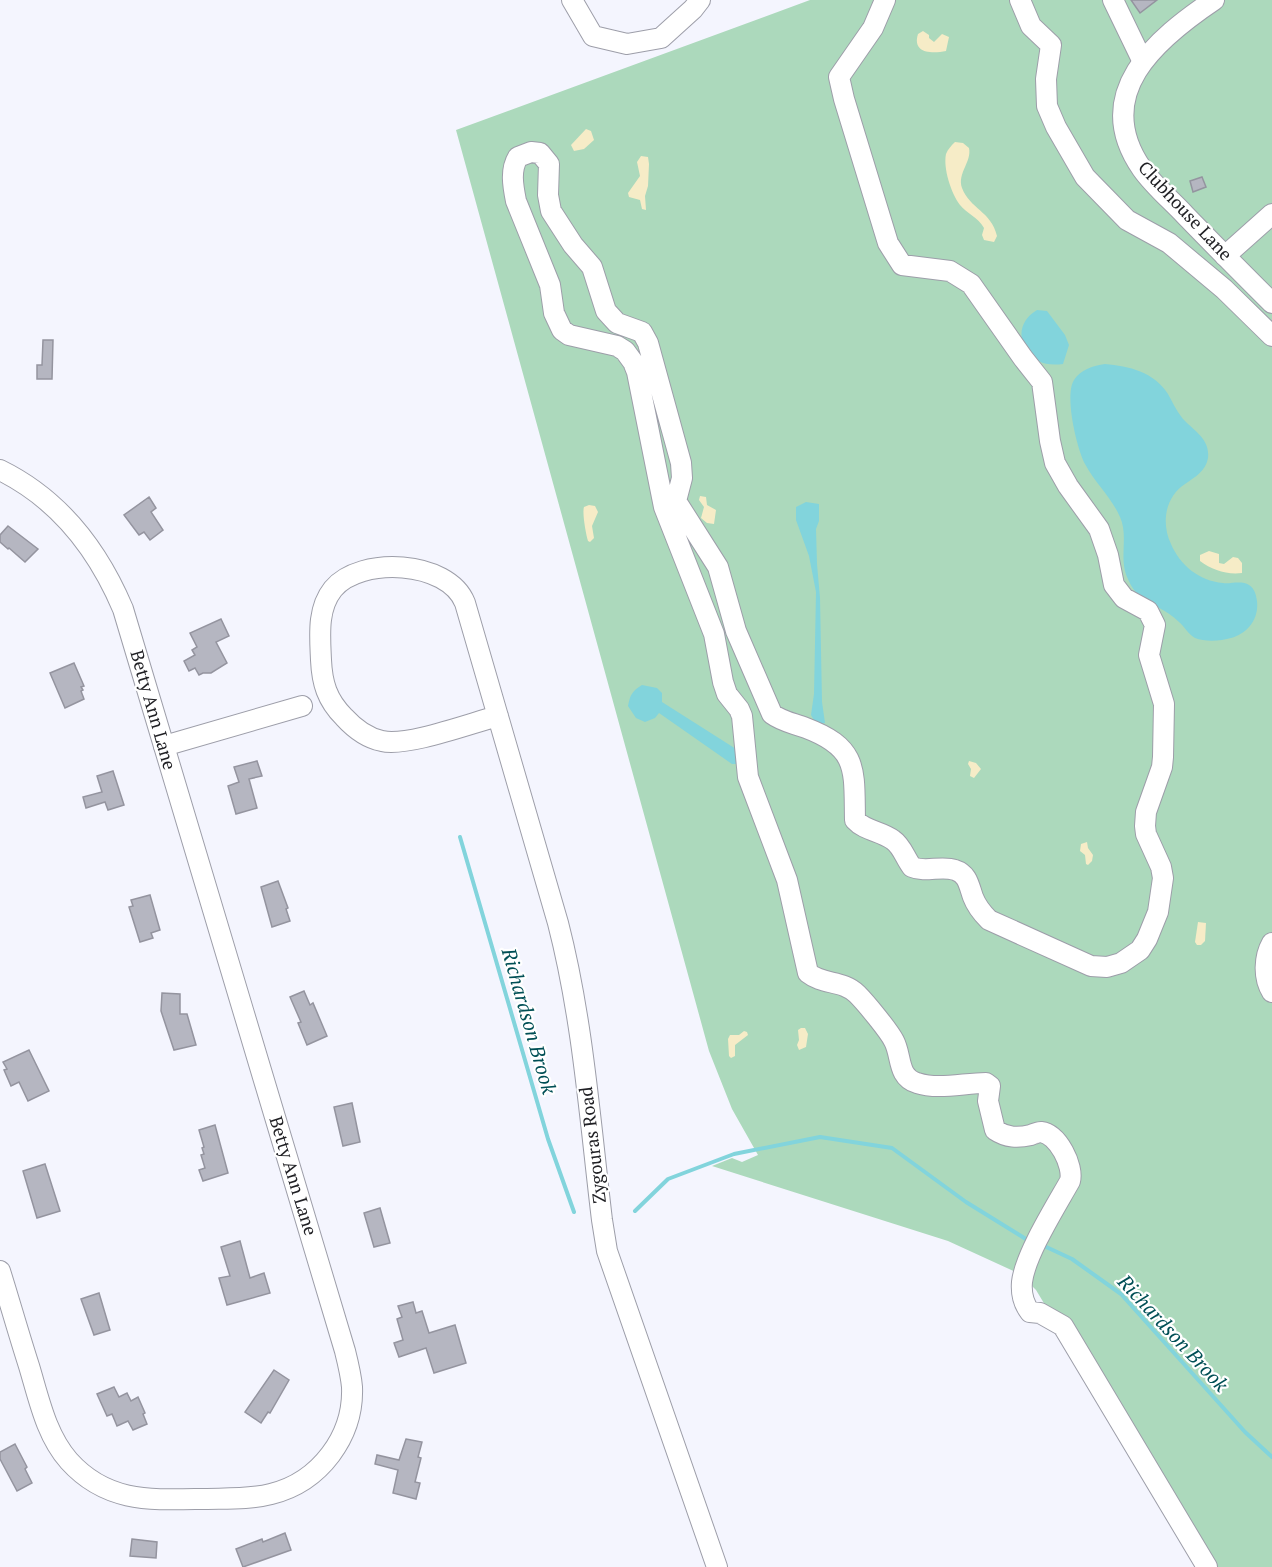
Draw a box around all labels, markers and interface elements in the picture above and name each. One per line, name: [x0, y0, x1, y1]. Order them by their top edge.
street label: Clubhouse Lane: [1133, 155, 1238, 265]
street label: Betty Ann Lane: [125, 647, 182, 772]
water label: Richardson Brook: [495, 944, 563, 1097]
street label: Zygouras Road: [573, 1085, 611, 1205]
street label: Betty Ann Lane: [264, 1113, 323, 1238]
water label: Richardson Brook: [1111, 1268, 1235, 1397]

